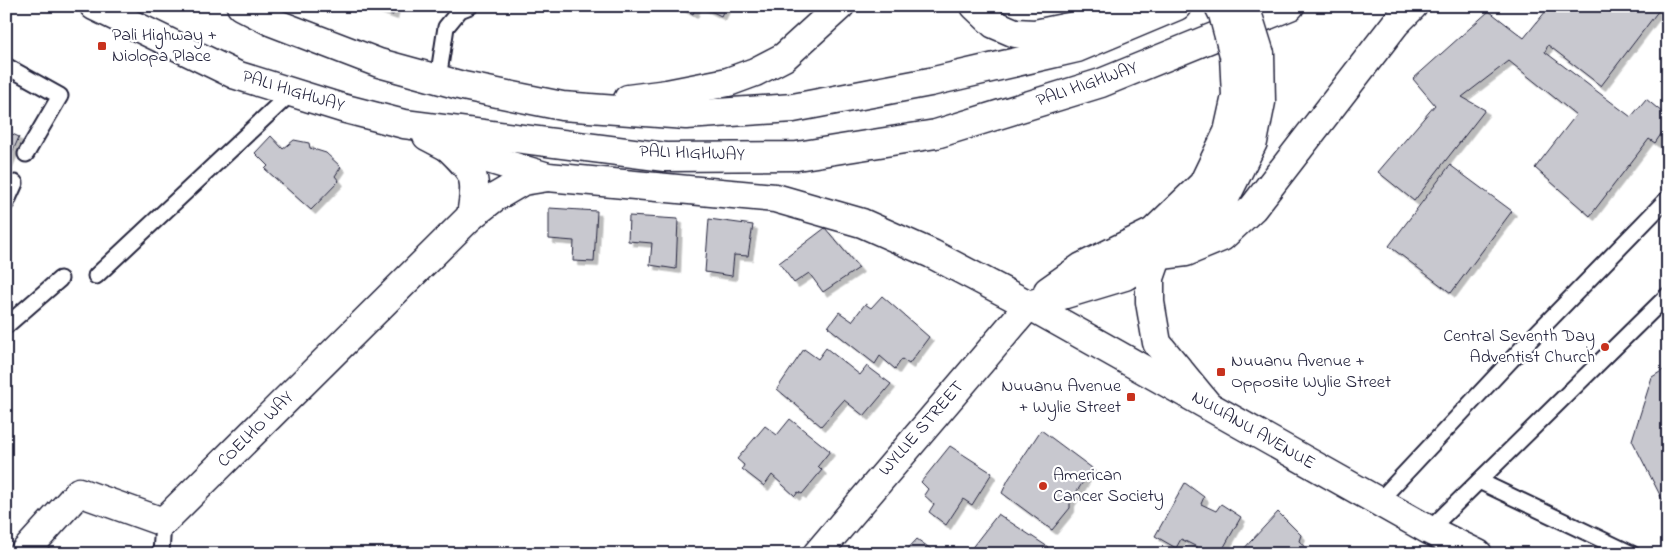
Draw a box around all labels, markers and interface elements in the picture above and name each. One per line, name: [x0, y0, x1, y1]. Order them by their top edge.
place label: Pali Highway + Niolopa Place: [112, 23, 217, 70]
marker: Pali Highway + Niolopa Place: [96, 40, 108, 52]
street label: PALI HIGHWAY: [1033, 55, 1142, 114]
street label: PALI HIGHWAY: [239, 64, 348, 120]
street label: PALI HIGHWAY: [639, 139, 746, 169]
place label: Central Seventh Day Adventist Church: [1443, 324, 1595, 371]
marker: Central Seventh Day Adventist Church: [1599, 341, 1611, 353]
place label: Nuuanu Avenue + Opposite Wylie Street: [1231, 349, 1391, 396]
marker: Nuuanu Avenue + Opposite Wylie Street: [1215, 366, 1227, 378]
place label: Nuuanu Avenue + Wylie Street: [1001, 374, 1122, 421]
street label: WYLLIE STREET: [873, 376, 971, 482]
street label: COELHO WAY: [212, 385, 301, 474]
street label: NUUANU AVENUE: [1186, 385, 1320, 477]
marker: Nuuanu Avenue + Wylie Street: [1125, 391, 1137, 403]
place label: American Cancer Society: [1053, 463, 1164, 510]
marker: American Cancer Society: [1037, 480, 1049, 492]

